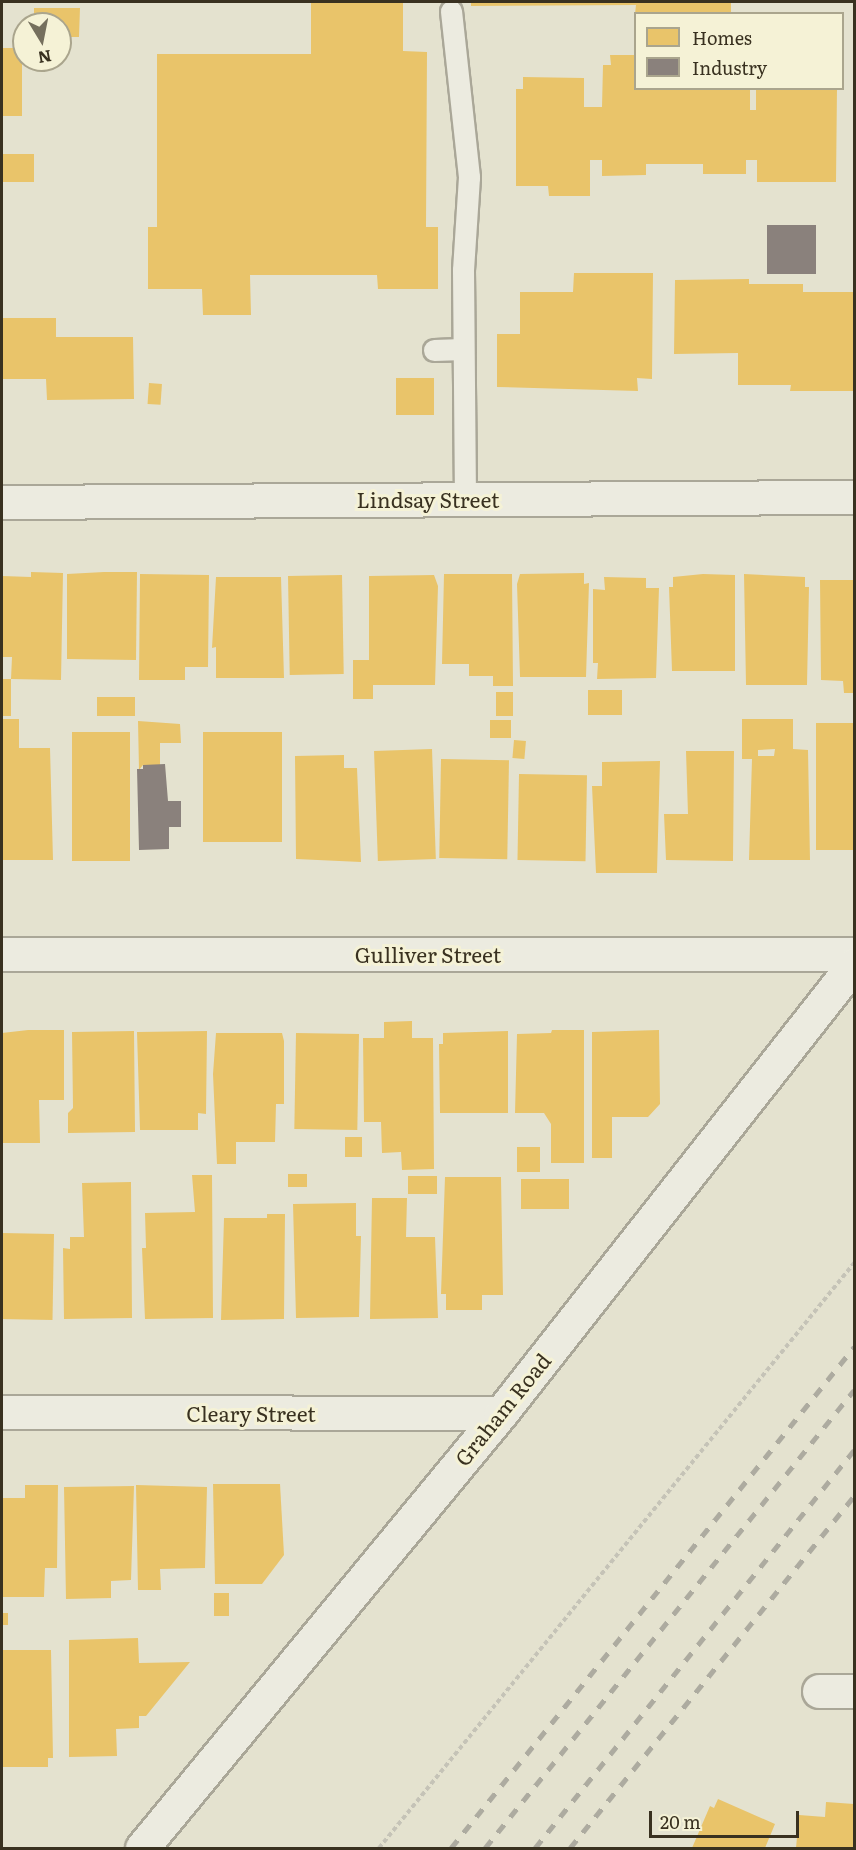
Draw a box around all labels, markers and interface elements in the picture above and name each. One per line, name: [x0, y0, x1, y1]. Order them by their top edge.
north arrow: [12, 12, 72, 72]
legend: [634, 12, 844, 90]
text: Homes: [692, 24, 752, 51]
text: N: [36, 45, 53, 71]
text: Industry: [692, 54, 767, 81]
street label: Lindsay Street: [356, 486, 500, 512]
street label: Gulliver Street: [355, 941, 501, 967]
street label: Graham Road: [449, 1348, 555, 1470]
street label: Cleary Street: [186, 1400, 316, 1426]
scale bar: [652, 1799, 802, 1837]
text: 20 m: [660, 1808, 701, 1835]

